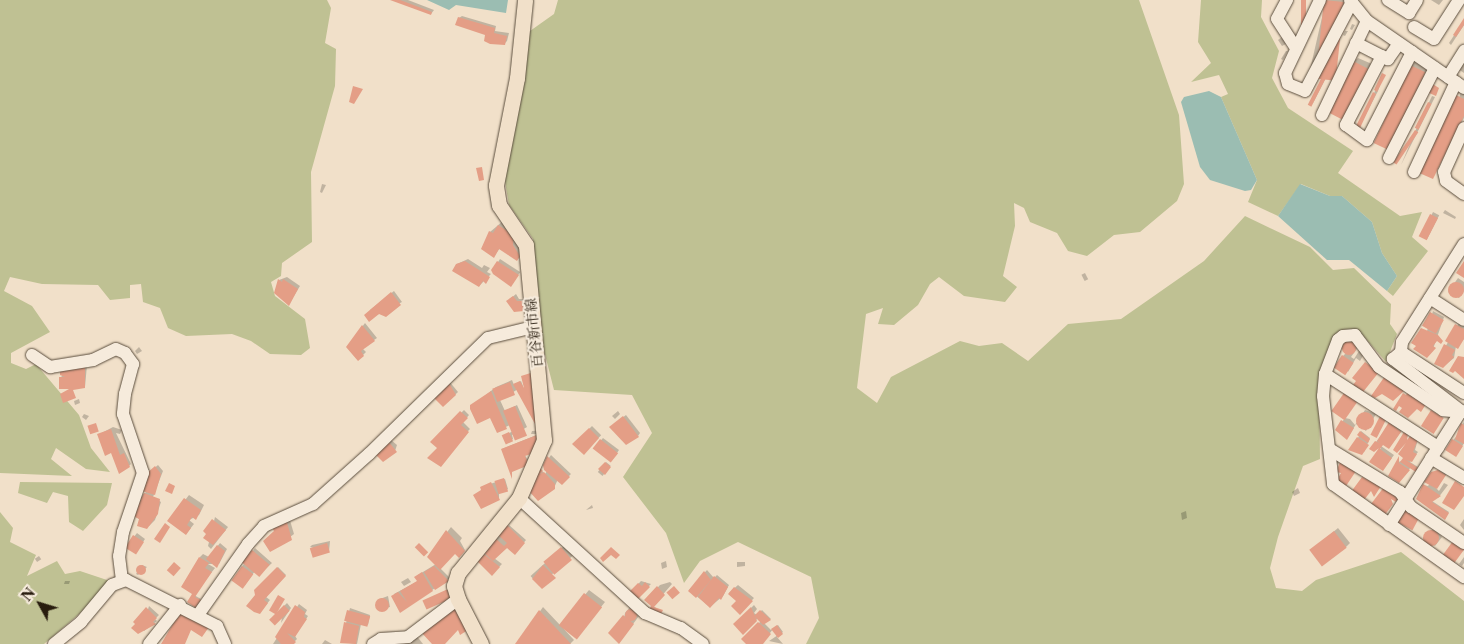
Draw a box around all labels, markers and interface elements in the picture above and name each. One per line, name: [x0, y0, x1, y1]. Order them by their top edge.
street label: 百谷新市線: [522, 297, 546, 369]
north arrow: [15, 579, 65, 629]
text: N: [18, 584, 39, 605]

